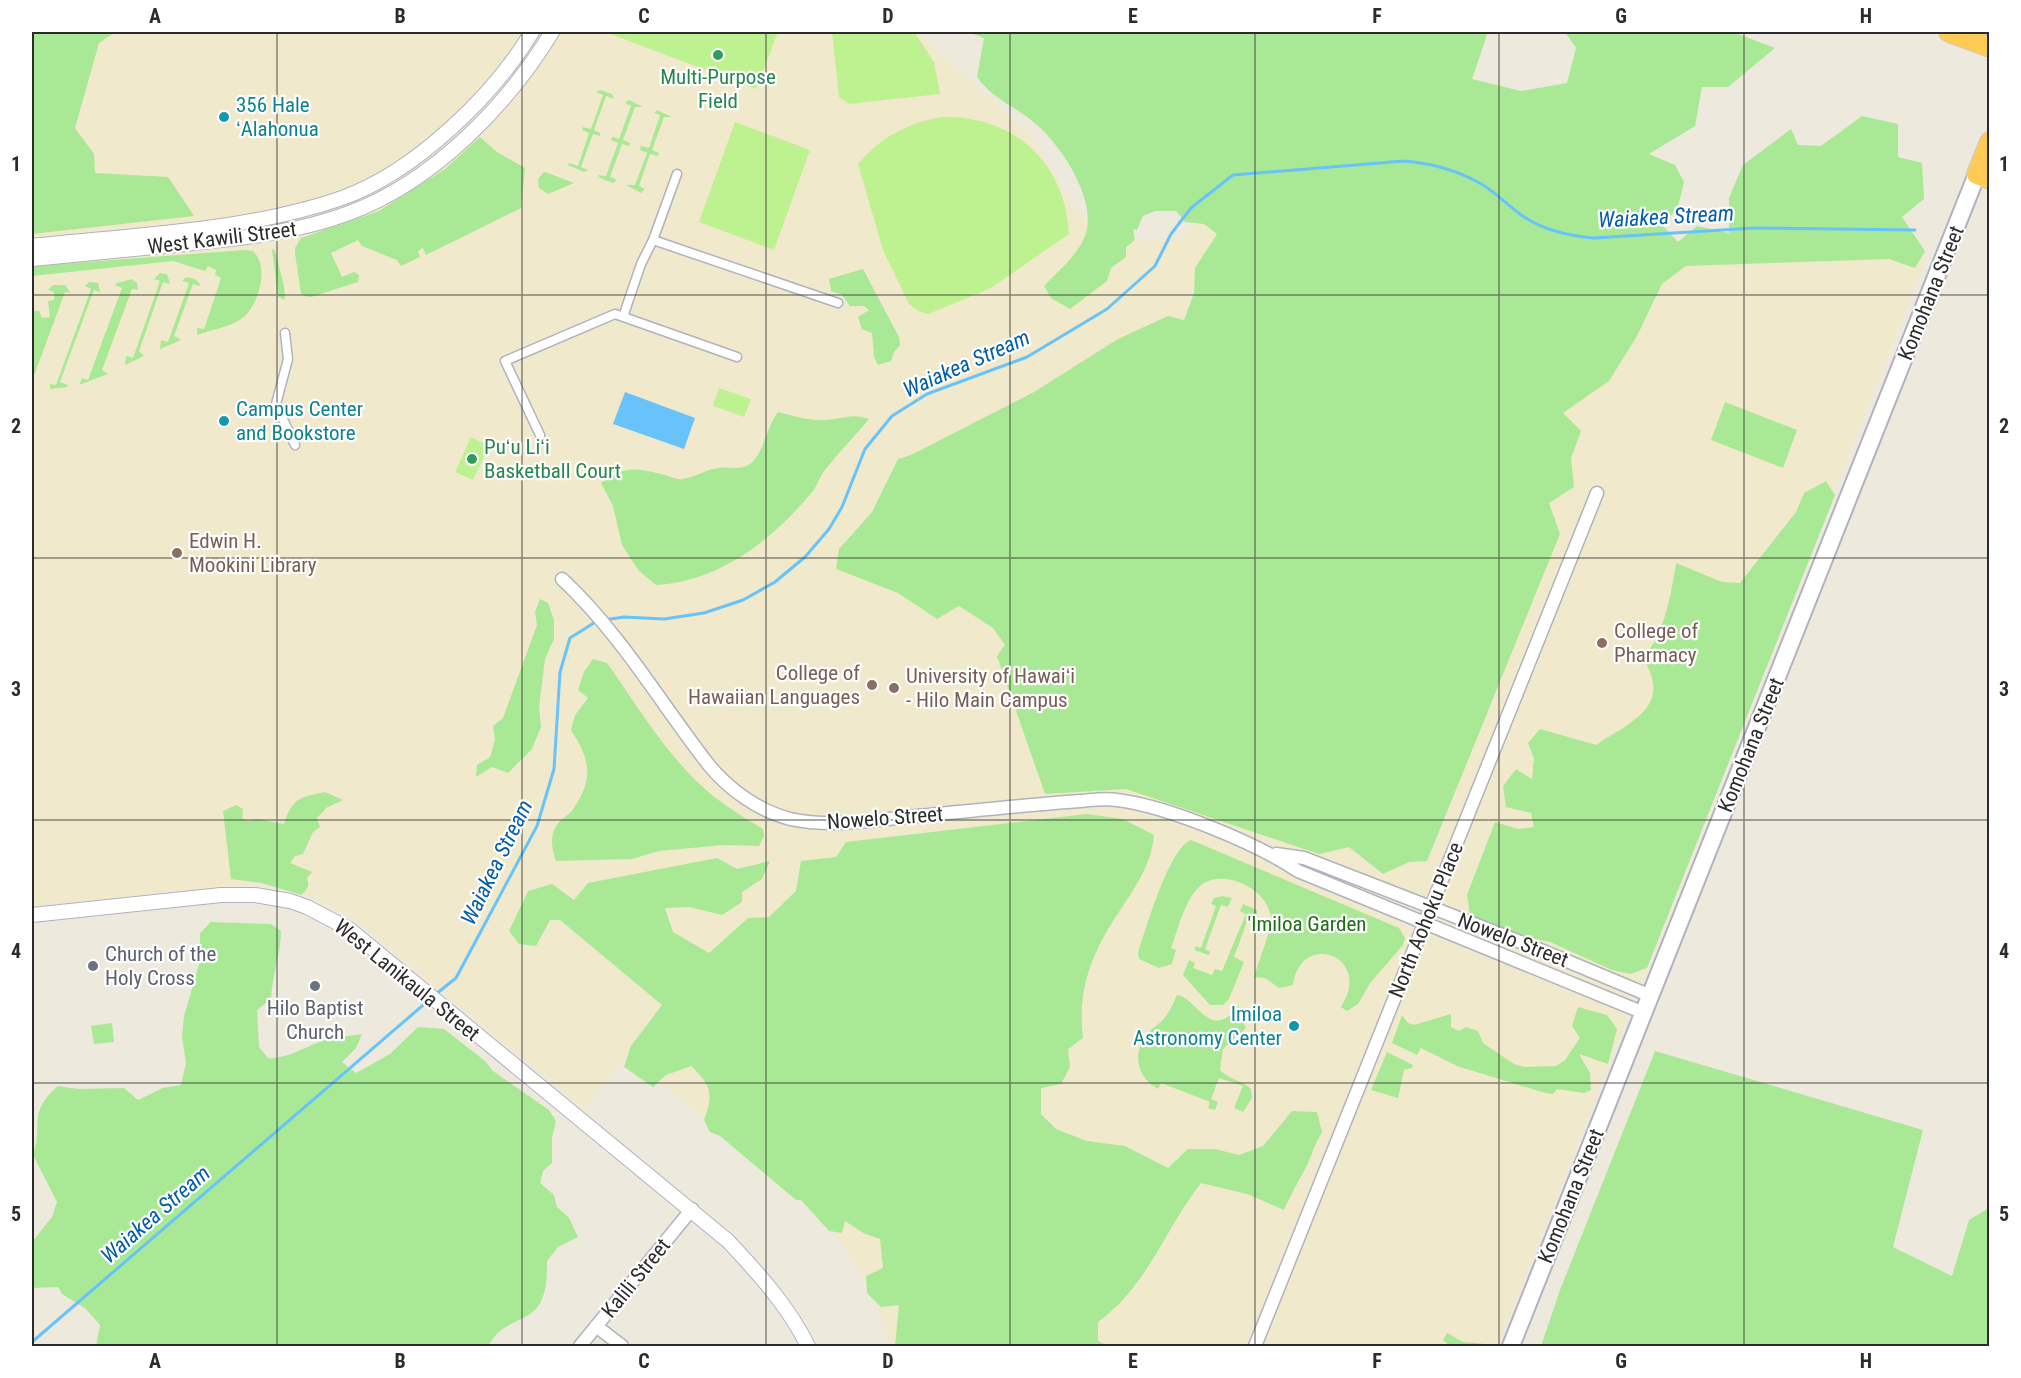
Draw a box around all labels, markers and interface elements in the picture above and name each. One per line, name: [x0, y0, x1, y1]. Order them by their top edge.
text: A: [149, 4, 161, 28]
text: B: [394, 4, 406, 28]
text: C: [638, 4, 650, 28]
text: D: [882, 4, 894, 28]
text: E: [1128, 4, 1138, 28]
text: F: [1372, 4, 1382, 28]
text: G: [1615, 4, 1627, 28]
text: H: [1860, 4, 1872, 28]
marker: Multi-Purpose Field: [711, 48, 725, 62]
place label: Multi-Purpose Field: [660, 65, 776, 113]
place label: 356 Hale ʻAlahonua: [236, 93, 319, 141]
marker: 356 Hale ʻAlahonua: [217, 110, 231, 124]
text: 1: [11, 152, 21, 176]
text: 1: [1999, 152, 2009, 176]
water label: Waiakea Stream: [1598, 200, 1735, 233]
street label: West Kawili Street: [146, 217, 298, 259]
street label: Komohana Street: [1893, 222, 1969, 364]
water label: Waiakea Stream: [899, 324, 1033, 403]
place label: Campus Center and Bookstore: [236, 397, 363, 445]
text: 2: [11, 414, 21, 438]
marker: Campus Center and Bookstore: [217, 414, 231, 428]
text: 2: [1999, 414, 2009, 438]
place label: Puʻu Liʻi Basketball Court: [484, 435, 621, 483]
marker: Puʻu Liʻi Basketball Court: [465, 452, 479, 466]
place label: Edwin H. Mookini Library: [189, 529, 317, 577]
marker: Edwin H. Mookini Library: [170, 546, 184, 560]
place label: College of Pharmacy: [1614, 619, 1698, 667]
marker: College of Pharmacy: [1595, 636, 1609, 650]
place label: College of Hawaiian Languages: [688, 661, 860, 709]
place label: University of Hawaiʻi - Hilo Main Campus: [906, 664, 1075, 712]
street label: Komohana Street: [1713, 674, 1789, 816]
text: 3: [11, 677, 21, 701]
text: 3: [1999, 677, 2009, 701]
marker: College of Hawaiian Languages: [865, 678, 879, 692]
marker: University of Hawaiʻi - Hilo Main Campus: [887, 681, 901, 695]
water label: Waiakea Stream: [455, 796, 537, 929]
street label: Nowelo Street: [826, 802, 944, 834]
street label: North Aohoku Place: [1384, 839, 1468, 1001]
street label: Nowelo Street: [1454, 908, 1572, 972]
park label: 'Imiloa Garden: [1248, 912, 1366, 936]
street label: West Lanikaula Street: [330, 914, 484, 1046]
text: 4: [11, 939, 21, 963]
text: 4: [1999, 939, 2009, 963]
place label: Church of the Holy Cross: [105, 942, 216, 990]
marker: Church of the Holy Cross: [86, 959, 100, 973]
marker: Hilo Baptist Church: [308, 979, 322, 993]
place label: Hilo Baptist Church: [267, 996, 363, 1044]
place label: Imiloa Astronomy Center: [1133, 1002, 1282, 1050]
marker: Imiloa Astronomy Center: [1287, 1019, 1301, 1033]
street label: Komohana Street: [1533, 1125, 1609, 1267]
water label: Waiakea Stream: [96, 1160, 215, 1268]
text: 5: [11, 1202, 21, 1226]
text: 5: [1999, 1202, 2009, 1226]
street label: Kalili Street: [597, 1234, 675, 1322]
text: A: [149, 1349, 161, 1373]
text: B: [394, 1349, 406, 1373]
text: C: [638, 1349, 650, 1373]
text: D: [882, 1349, 894, 1373]
text: E: [1128, 1349, 1138, 1373]
text: F: [1372, 1349, 1382, 1373]
text: G: [1615, 1349, 1627, 1373]
text: H: [1860, 1349, 1872, 1373]

